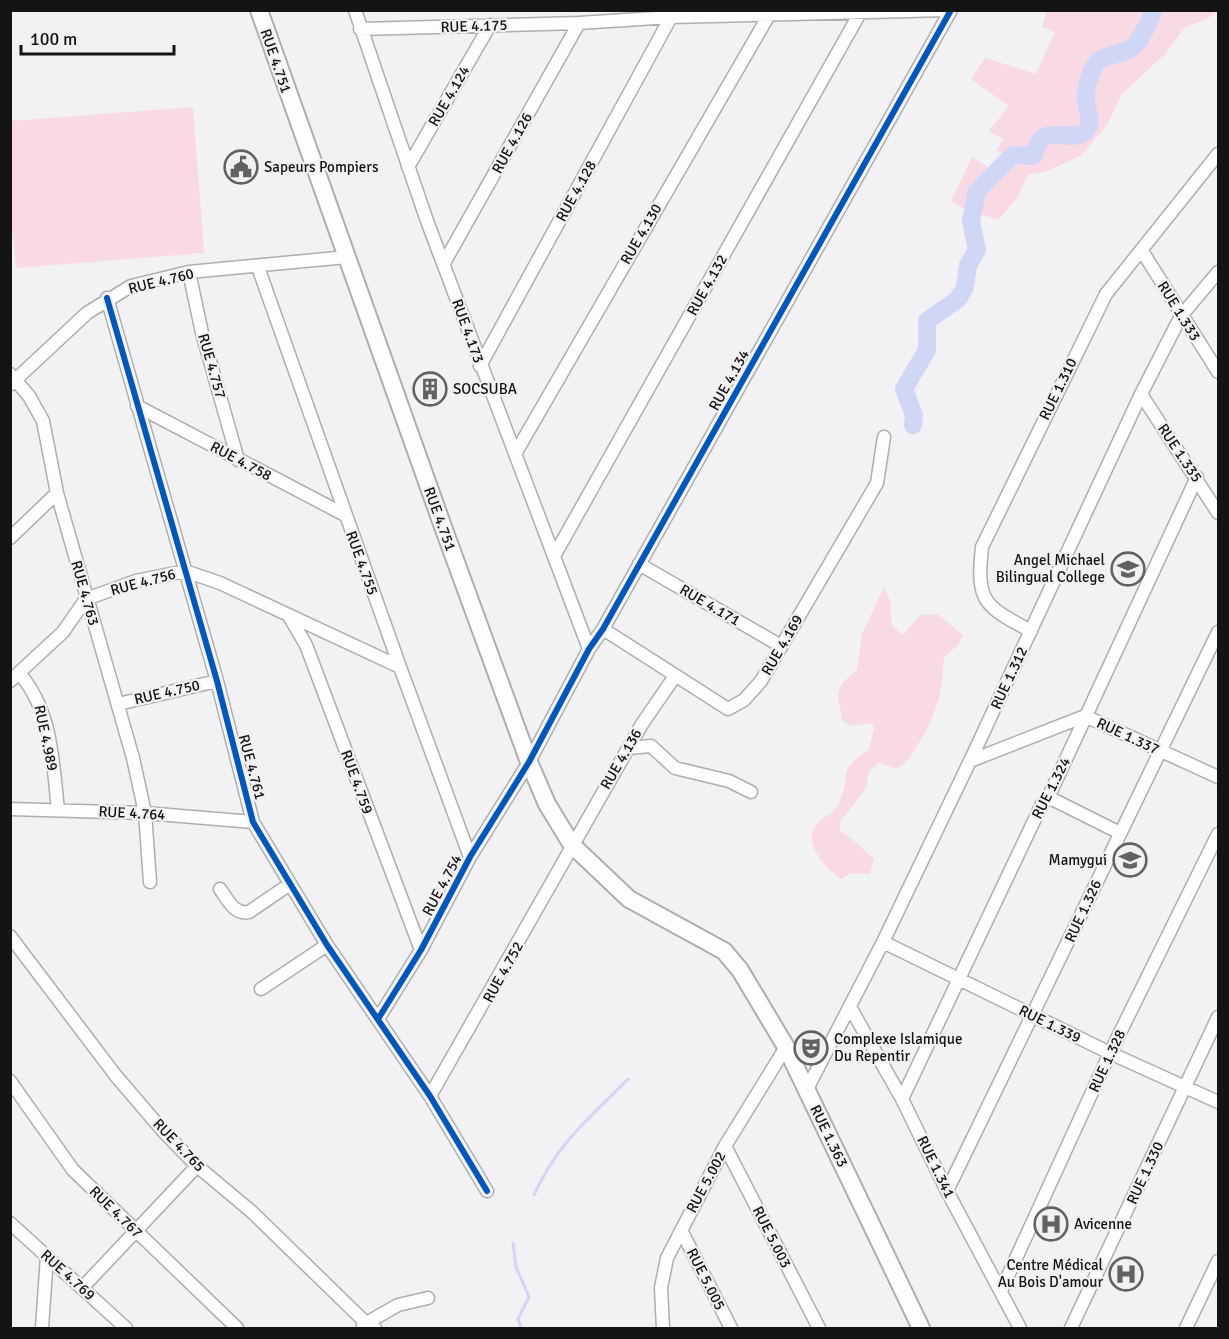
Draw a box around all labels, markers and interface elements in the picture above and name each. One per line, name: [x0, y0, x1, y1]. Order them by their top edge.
street label: RUE 4.175: [440, 16, 508, 36]
scale bar: [21, 18, 174, 56]
street label: RUE 4.751: [257, 26, 295, 96]
text: 100 m: [30, 28, 77, 50]
street label: RUE 4.124: [424, 63, 474, 129]
street label: RUE 4.126: [488, 109, 536, 177]
public building icon: Sapeurs Pompiers: [223, 149, 259, 185]
street label: RUE 4.128: [552, 157, 600, 225]
place label: Sapeurs Pompiers: [264, 158, 379, 176]
street label: RUE 4.130: [616, 201, 666, 267]
street label: RUE 4.132: [683, 251, 731, 319]
street label: RUE 4.760: [126, 264, 196, 298]
street label: RUE 1.333: [1154, 278, 1204, 344]
street label: RUE 4.173: [448, 296, 488, 366]
street label: RUE 4.757: [194, 331, 230, 401]
street label: RUE 4.134: [705, 346, 753, 414]
street label: RUE 1.310: [1035, 355, 1081, 423]
building icon: SOCSUBA: [412, 371, 448, 407]
place label: SOCSUBA: [453, 380, 517, 398]
street label: RUE 1.335: [1154, 420, 1206, 486]
street label: RUE 4.758: [207, 437, 275, 485]
street label: RUE 4.751: [420, 484, 460, 554]
street label: RUE 4.755: [342, 528, 382, 598]
place label: Angel Michael Bilingual College: [996, 551, 1105, 586]
school or university icon: Angel Michael Bilingual College: [1110, 551, 1146, 587]
street label: RUE 4.763: [67, 558, 103, 628]
street label: RUE 4.756: [108, 565, 178, 599]
street label: RUE 4.171: [677, 580, 743, 630]
street label: RUE 4.169: [757, 612, 807, 678]
street label: RUE 1.312: [987, 644, 1031, 712]
street label: RUE 4.750: [132, 676, 202, 708]
street label: RUE 4.989: [30, 703, 62, 773]
street label: RUE 1.337: [1094, 714, 1162, 758]
street label: RUE 4.136: [596, 726, 646, 792]
street label: RUE 4.761: [235, 732, 269, 802]
street label: RUE 4.759: [337, 747, 377, 817]
street label: RUE 1.324: [1028, 754, 1074, 822]
street label: RUE 4.764: [98, 802, 166, 824]
school or university icon: Mamygui: [1112, 842, 1148, 878]
street label: RUE 4.754: [418, 851, 466, 919]
place label: Mamygui: [1049, 851, 1107, 869]
street label: RUE 1.326: [1061, 877, 1105, 945]
street label: RUE 4.752: [479, 938, 527, 1006]
street label: RUE 1.339: [1016, 1001, 1084, 1047]
street label: RUE 1.328: [1085, 1027, 1129, 1095]
theatre icon: Complexe Islamique Du Repentir: [793, 1030, 829, 1066]
place label: Complexe Islamique Du Repentir: [834, 1030, 962, 1065]
street label: RUE 1.363: [806, 1102, 852, 1170]
street label: RUE 4.765: [149, 1115, 209, 1175]
street label: RUE 1.341: [913, 1133, 959, 1201]
street label: RUE 1.330: [1123, 1139, 1167, 1207]
street label: RUE 5.002: [682, 1148, 730, 1216]
street label: RUE 4.767: [86, 1182, 146, 1242]
street label: RUE 5.003: [749, 1203, 795, 1271]
hospital icon: Avicenne: [1033, 1206, 1069, 1242]
place label: Avicenne: [1074, 1215, 1132, 1233]
street label: RUE 5.005: [683, 1245, 729, 1313]
street label: RUE 4.769: [37, 1246, 99, 1304]
place label: Centre Médical Au Bois D'amour: [998, 1256, 1103, 1291]
hospital icon: Centre Médical Au Bois D'amour: [1108, 1256, 1144, 1292]

